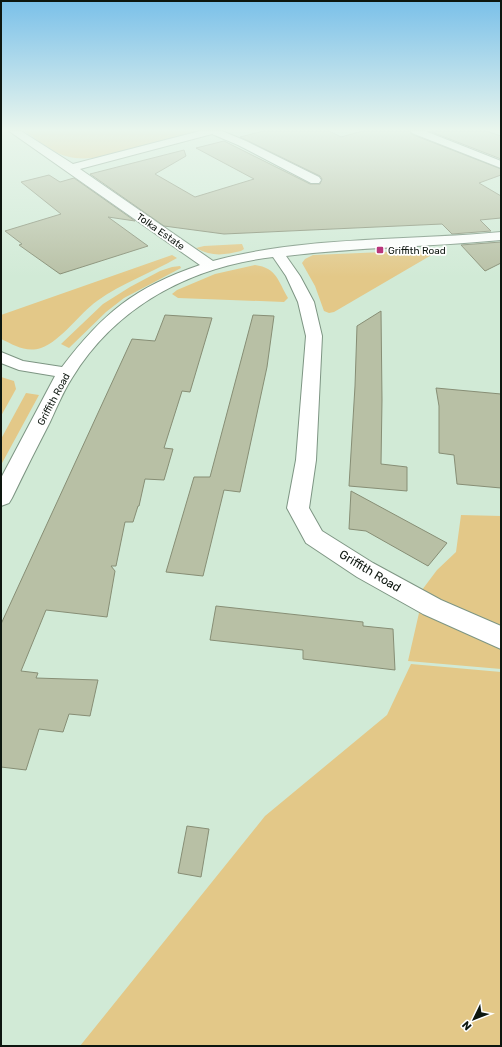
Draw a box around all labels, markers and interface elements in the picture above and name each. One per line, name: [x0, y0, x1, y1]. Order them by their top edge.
street label: Tolka Estate: [134, 211, 187, 253]
marker: Griffith Road: [375, 245, 385, 255]
place label: Griffith Road: [388, 245, 446, 257]
street label: Griffith Road: [35, 371, 73, 428]
street label: Griffith Road: [337, 547, 403, 595]
north arrow: [454, 999, 494, 1039]
text: N: [460, 1018, 475, 1033]

